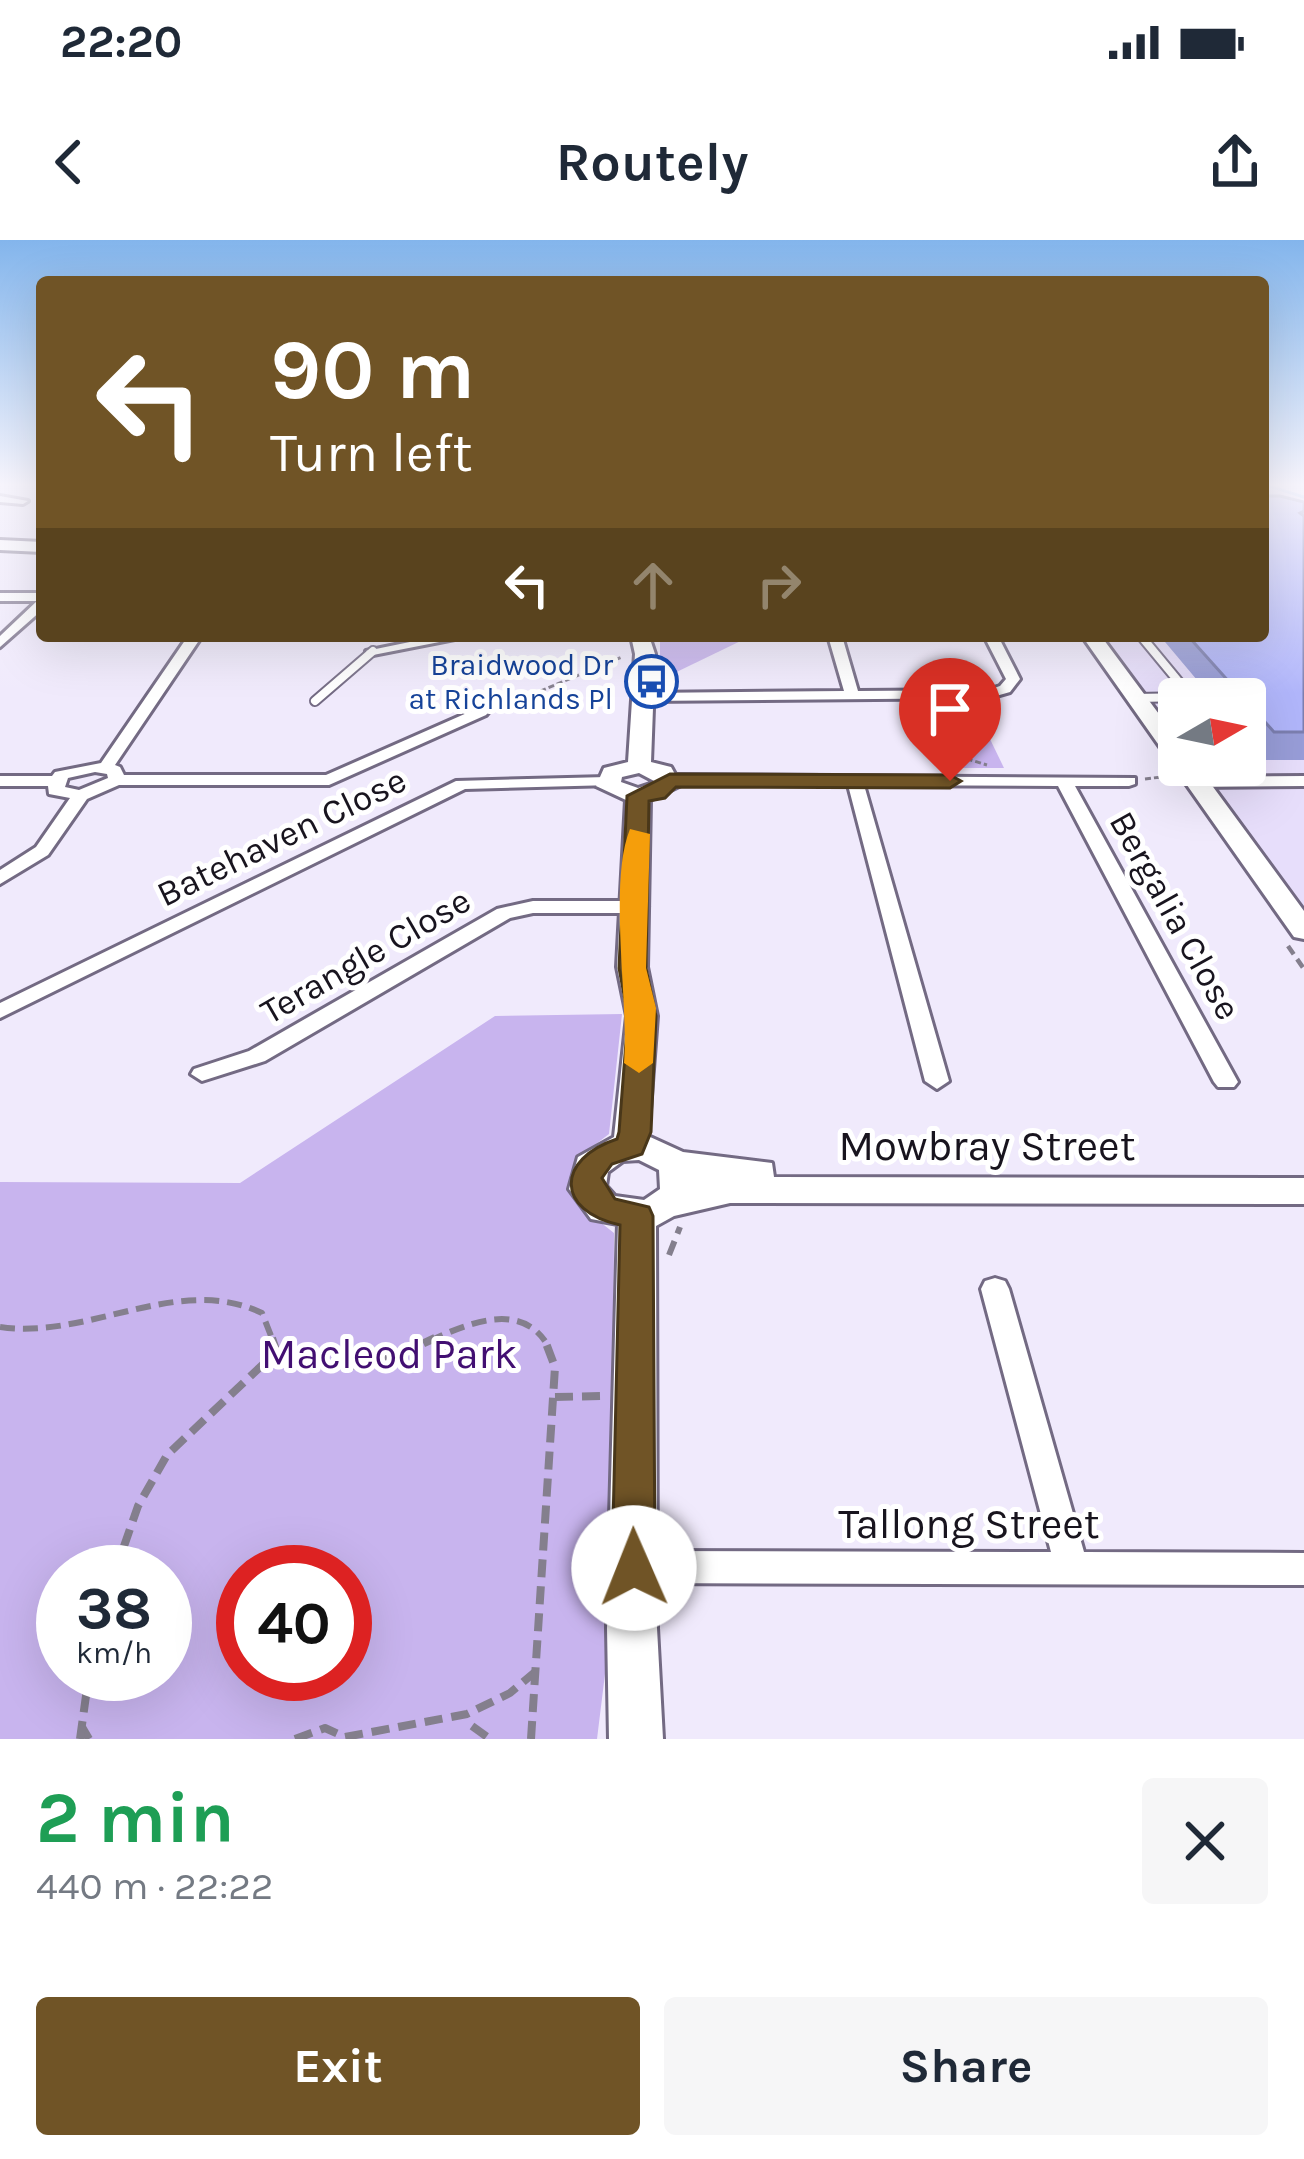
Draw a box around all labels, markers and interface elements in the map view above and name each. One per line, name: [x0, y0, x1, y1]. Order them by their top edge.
text: 22:20: [60, 16, 182, 68]
icon: back: [36, 129, 102, 195]
icon: share: [1202, 129, 1268, 195]
text: Routely: [556, 130, 748, 194]
text: 90 m: [270, 321, 475, 419]
icon: left: [72, 324, 228, 480]
text: Turn left: [270, 421, 473, 485]
icon: left: [494, 552, 560, 618]
icon: ahead: [620, 552, 686, 618]
icon: right: [746, 552, 812, 618]
place label: Braidwood Dr at Richlands Pl: [408, 647, 613, 717]
bus stop icon: Braidwood Dr at Richlands Pl: [624, 654, 680, 710]
pin: [899, 658, 1001, 781]
icon: arrive: [917, 676, 983, 742]
north arrow: [1158, 678, 1266, 786]
map controls: [1158, 678, 1266, 786]
street label: Batehaven Close: [150, 758, 413, 915]
street label: Bergalia Close: [1101, 804, 1250, 1027]
street label: Terangle Close: [253, 879, 478, 1033]
street label: Mowbray Street: [839, 1121, 1135, 1171]
park label: Macleod Park: [261, 1329, 517, 1379]
street label: Tallong Street: [838, 1499, 1100, 1549]
position arrow: [571, 1505, 697, 1631]
speed limit sign: 40: [216, 1545, 372, 1701]
text: 38: [76, 1573, 152, 1643]
text: km/h: [76, 1635, 152, 1671]
text: 2 min: [36, 1776, 235, 1860]
button: close: [1142, 1778, 1268, 1904]
text: 440 m · 22:22: [36, 1863, 273, 1909]
button: Exit: [36, 1997, 640, 2135]
button: Share: [664, 1997, 1268, 2135]

